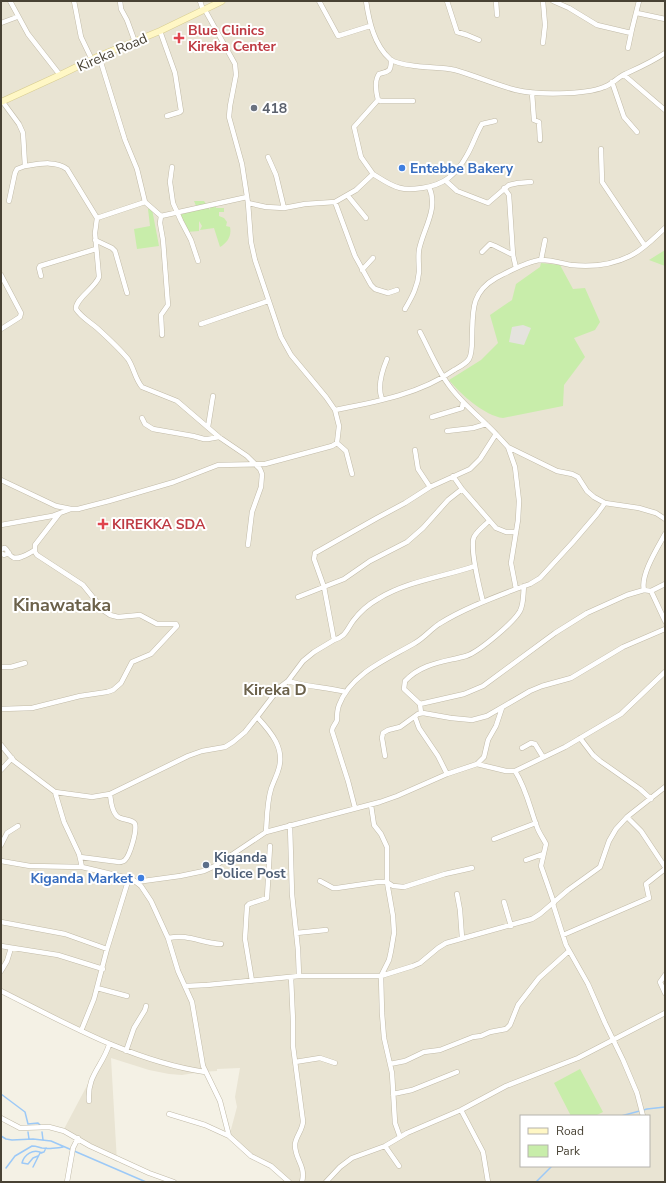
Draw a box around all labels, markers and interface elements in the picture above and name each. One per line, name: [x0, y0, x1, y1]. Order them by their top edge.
place label: Blue Clinics Kireka Center: [188, 21, 276, 56]
street label: Kireka Road: [74, 29, 150, 76]
marker: Blue Clinics Kireka Center: [173, 32, 185, 44]
place label: 418: [262, 99, 287, 118]
marker: 418: [249, 103, 259, 113]
place label: Entebbe Bakery: [410, 159, 514, 178]
marker: Entebbe Bakery: [397, 163, 407, 173]
place label: KIREKKA SDA: [112, 515, 206, 534]
marker: KIREKKA SDA: [97, 518, 109, 530]
district label: Kinawataka: [13, 593, 111, 617]
district label: Kireka D: [243, 679, 307, 701]
place label: Kiganda Police Post: [214, 848, 286, 883]
marker: Kiganda Police Post: [201, 860, 211, 870]
place label: Kiganda Market: [30, 869, 134, 888]
marker: Kiganda Market: [136, 873, 146, 883]
legend: [520, 1115, 650, 1167]
text: Road: [556, 1123, 584, 1139]
text: Park: [556, 1143, 581, 1159]

